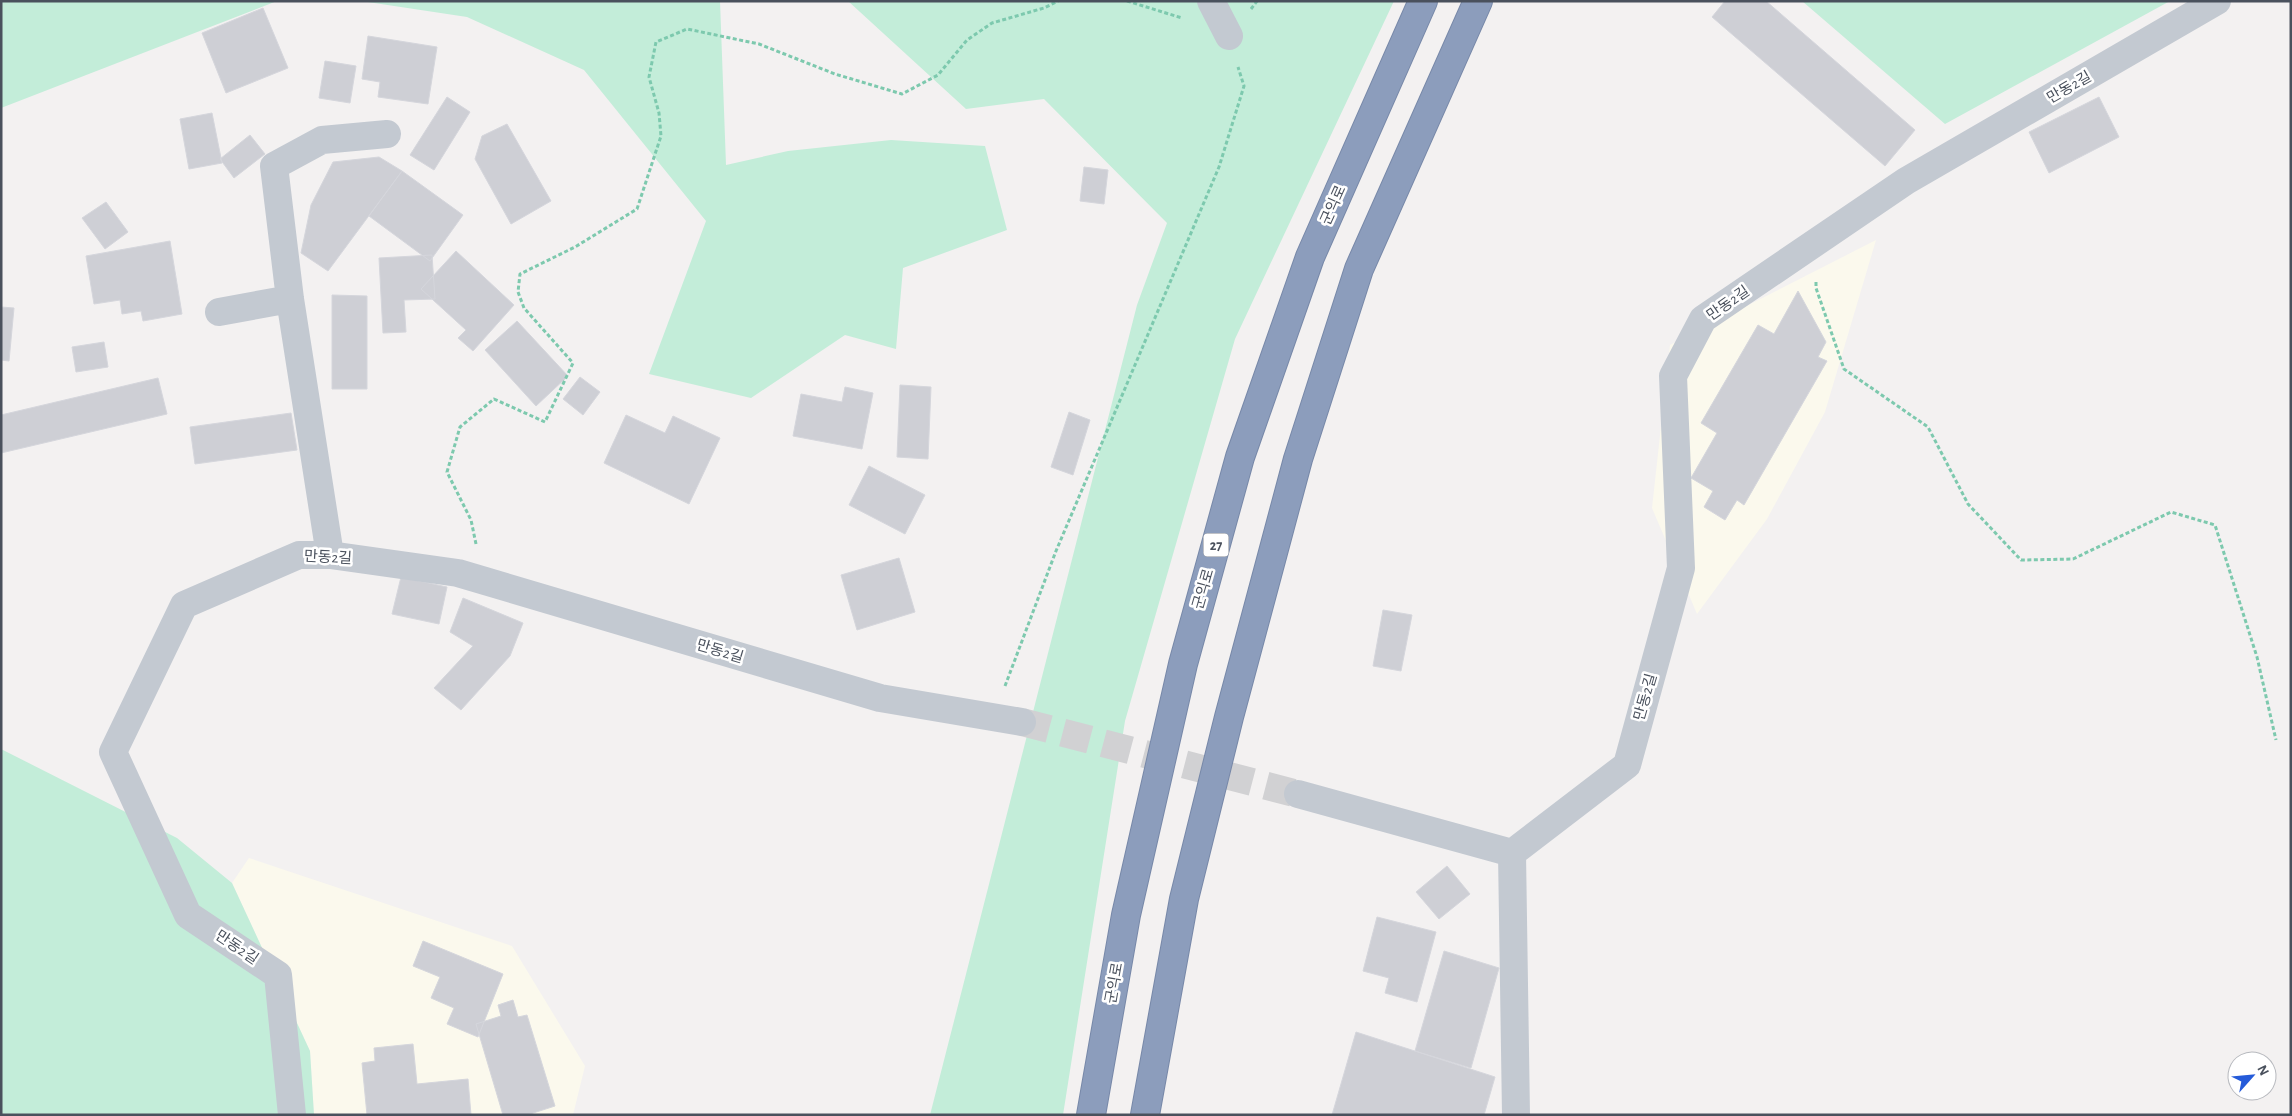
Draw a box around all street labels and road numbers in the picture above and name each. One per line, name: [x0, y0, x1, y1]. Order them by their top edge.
street label: 만동2길: [2044, 68, 2094, 106]
street label: 군익로: [1317, 183, 1349, 227]
street label: 만동2길: [1704, 283, 1752, 323]
road number: 27: [1204, 534, 1228, 556]
street label: 만동2길: [303, 548, 353, 566]
street label: 군익로: [1190, 567, 1216, 611]
street label: 만동2길: [695, 636, 745, 666]
street label: 만동2길: [1631, 672, 1659, 722]
street label: 만동2길: [213, 927, 261, 967]
street label: 군익로: [1103, 961, 1125, 1005]

